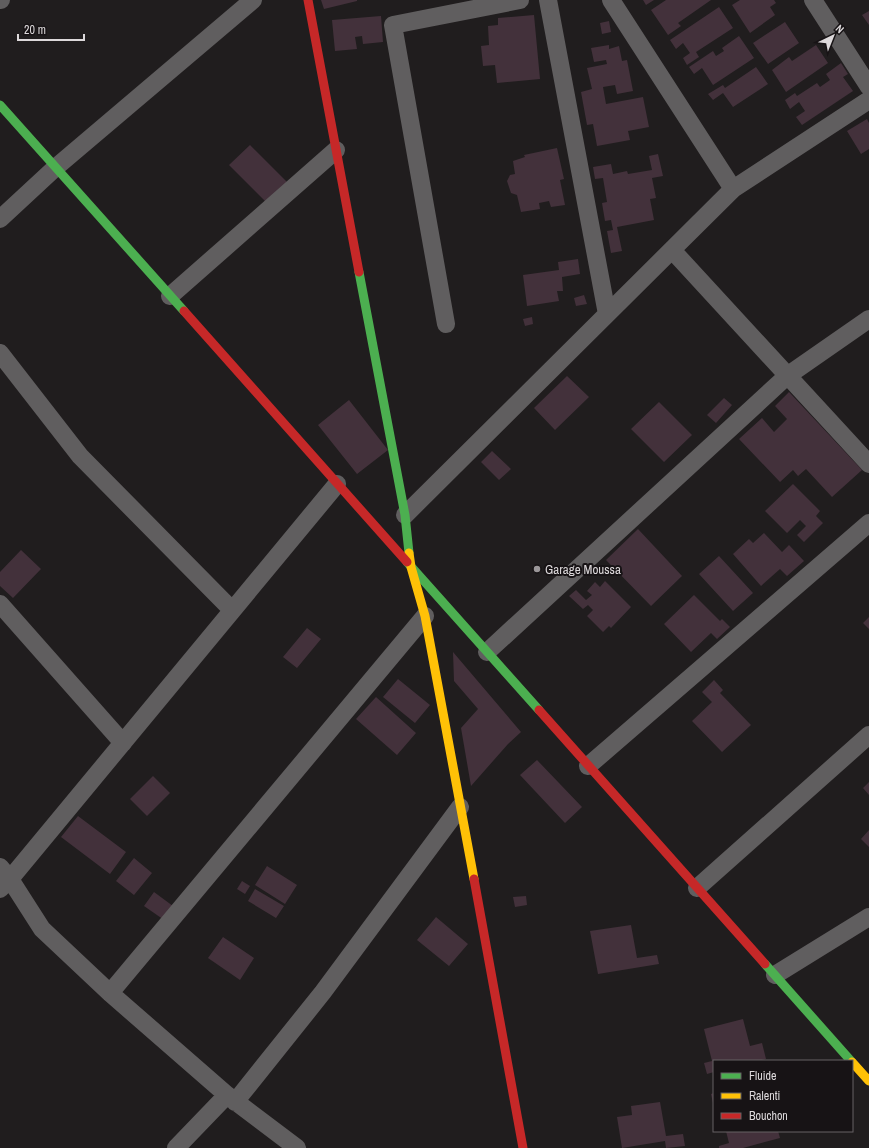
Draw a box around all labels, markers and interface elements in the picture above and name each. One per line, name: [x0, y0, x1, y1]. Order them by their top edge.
scale bar: [18, 16, 84, 42]
north arrow: [813, 16, 853, 56]
text: N: [833, 21, 847, 36]
text: 20 m: [24, 22, 46, 38]
place label: Garage Moussa: [545, 561, 621, 578]
marker: Garage Moussa: [532, 564, 542, 574]
legend: [713, 1060, 853, 1132]
text: Fluide: [749, 1068, 776, 1084]
text: Ralenti: [749, 1088, 780, 1104]
text: Bouchon: [749, 1108, 788, 1124]

